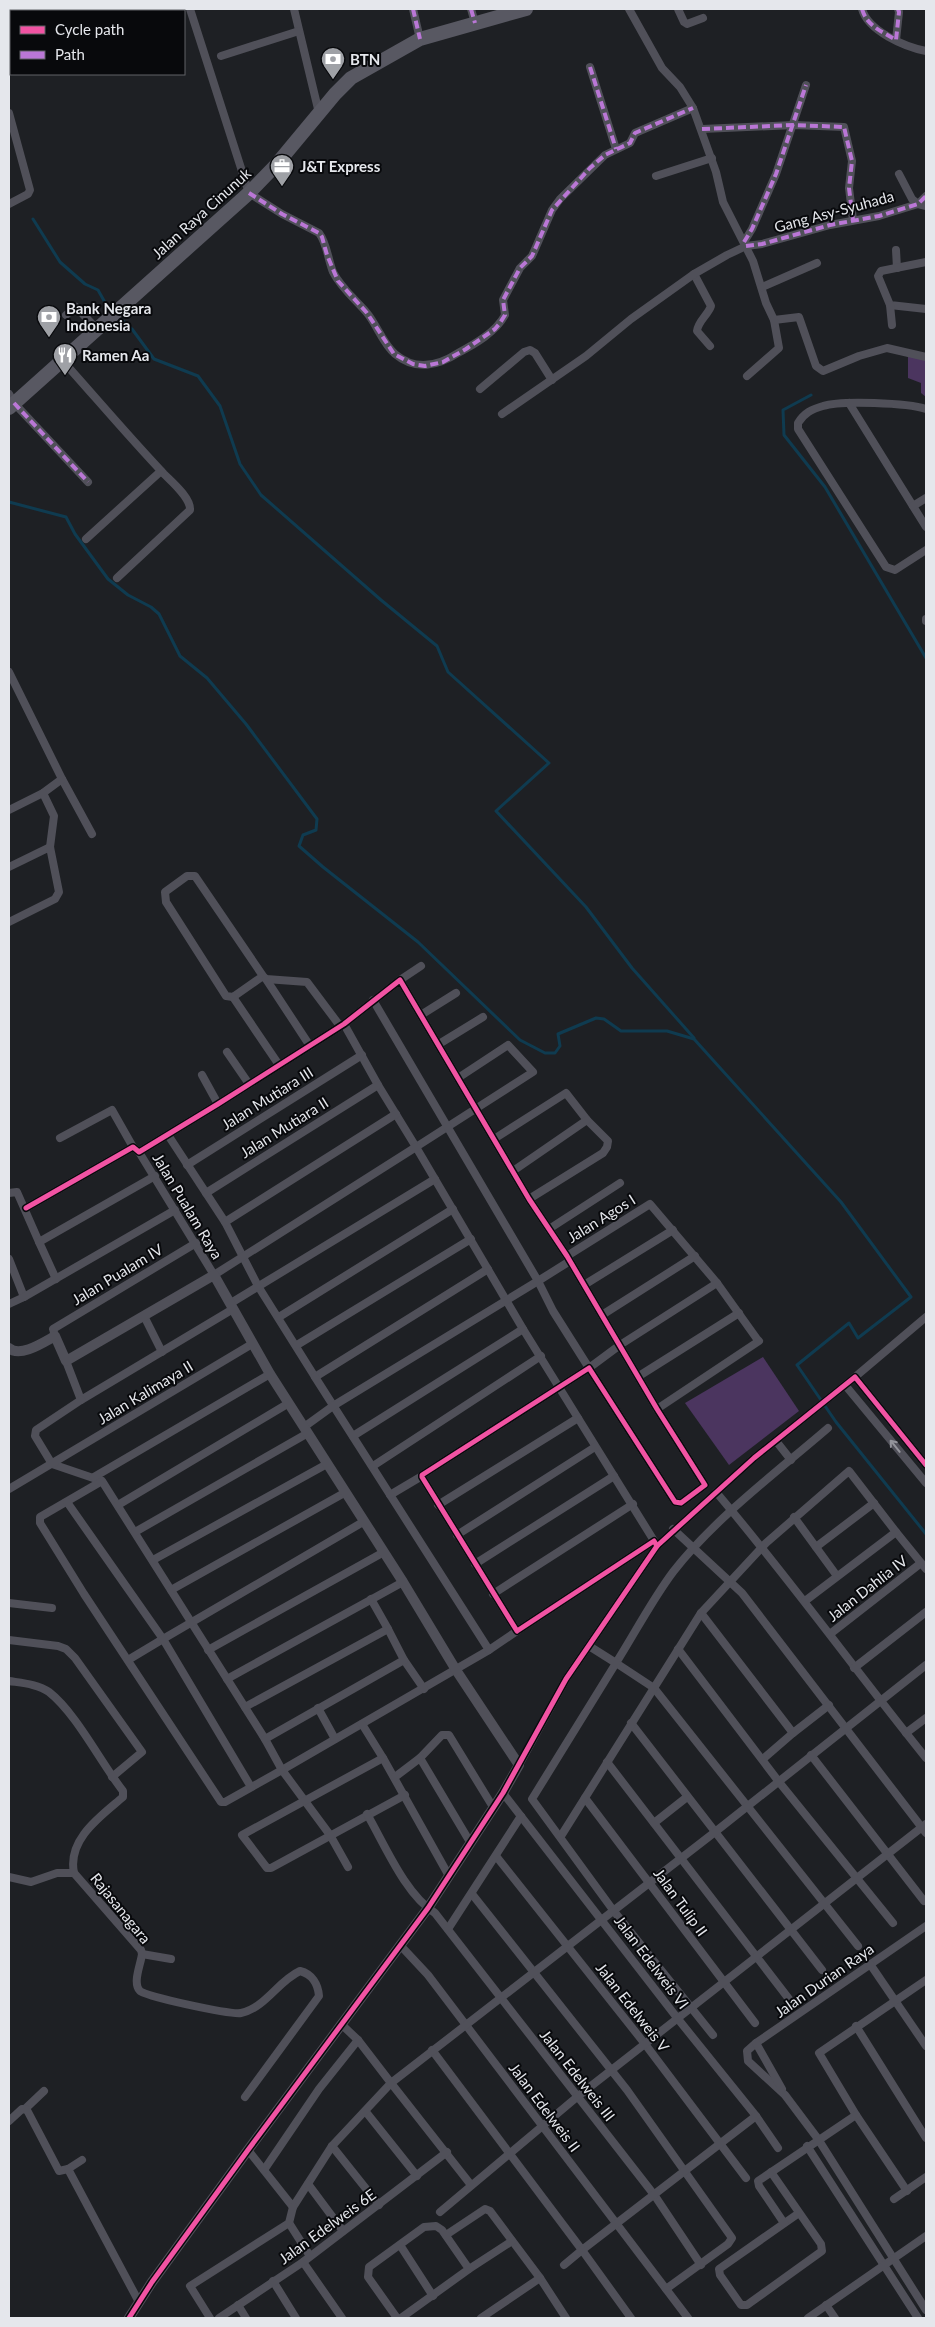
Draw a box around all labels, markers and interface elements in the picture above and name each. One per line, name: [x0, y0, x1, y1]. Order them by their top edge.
legend: [10, 10, 185, 75]
text: Cycle path: [55, 20, 124, 38]
text: Path: [55, 45, 85, 63]
bank icon: BTN: [320, 46, 346, 80]
place label: BTN: [350, 50, 380, 68]
office icon: J&T Express: [269, 153, 295, 187]
place label: J&T Express: [300, 157, 381, 175]
street label: Jalan Raya Cinunuk: [148, 164, 254, 262]
street label: Gang Asy-Syuhada: [772, 186, 896, 236]
place label: Bank Negara Indonesia: [66, 299, 151, 334]
bank icon: Bank Negara Indonesia: [36, 304, 62, 338]
restaurant icon: Ramen Aa: [52, 342, 78, 376]
place label: Ramen Aa: [82, 346, 149, 364]
street label: Jalan Mutiara III: [218, 1063, 316, 1133]
street label: Jalan Mutiara II: [237, 1093, 331, 1161]
street label: Jalan Pualam Raya: [149, 1150, 227, 1262]
street label: Jalan Agos I: [564, 1190, 638, 1246]
street label: Jalan Pualam IV: [68, 1239, 166, 1308]
street label: Jalan Kalimaya II: [94, 1356, 196, 1428]
one-way arrow: [890, 1439, 901, 1452]
street label: Jalan Dahlia IV: [823, 1551, 911, 1625]
street label: Jalan Tulip II: [650, 1864, 712, 1940]
street label: Rajasanagara: [87, 1869, 155, 1947]
street label: Jalan Edelweis VI: [611, 1912, 693, 2012]
street label: Jalan Durian Raya: [771, 1939, 877, 2021]
street label: Jalan Edelweis V: [592, 1959, 674, 2055]
street label: Jalan Edelweis III: [537, 2026, 619, 2124]
street label: Jalan Edelweis II: [506, 2059, 584, 2155]
street label: Jalan Edelweis 6E: [275, 2185, 379, 2267]

